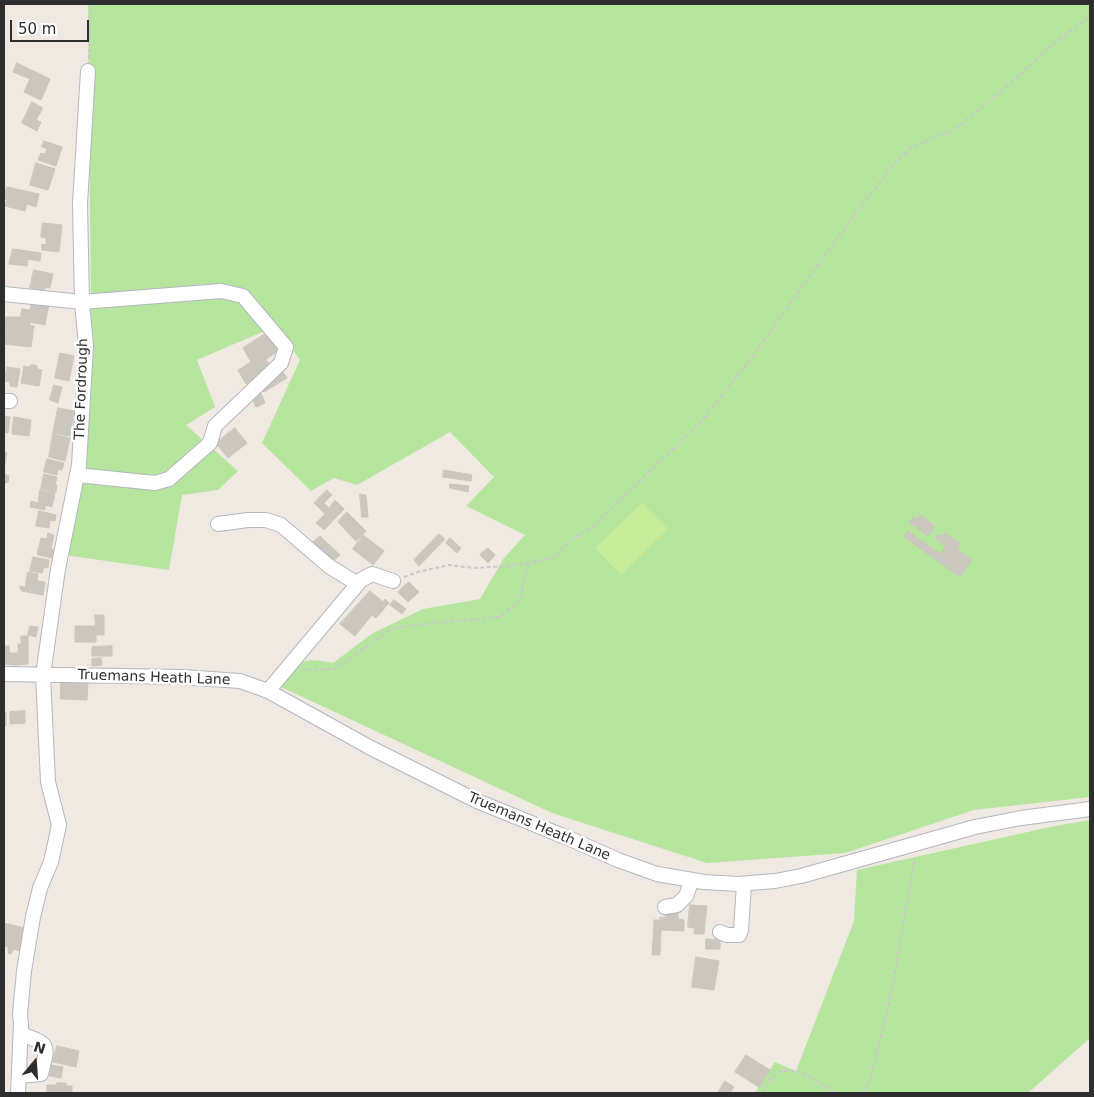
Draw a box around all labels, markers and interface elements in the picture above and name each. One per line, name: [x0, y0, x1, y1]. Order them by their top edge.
scale bar: [12, 10, 91, 42]
text: 50 m: [18, 20, 56, 38]
street label: The Fordrough: [72, 338, 92, 440]
street label: Truemans Heath Lane: [77, 667, 231, 689]
street label: Truemans Heath Lane: [465, 789, 613, 865]
north arrow: [10, 1037, 60, 1087]
text: N: [32, 1038, 48, 1057]

